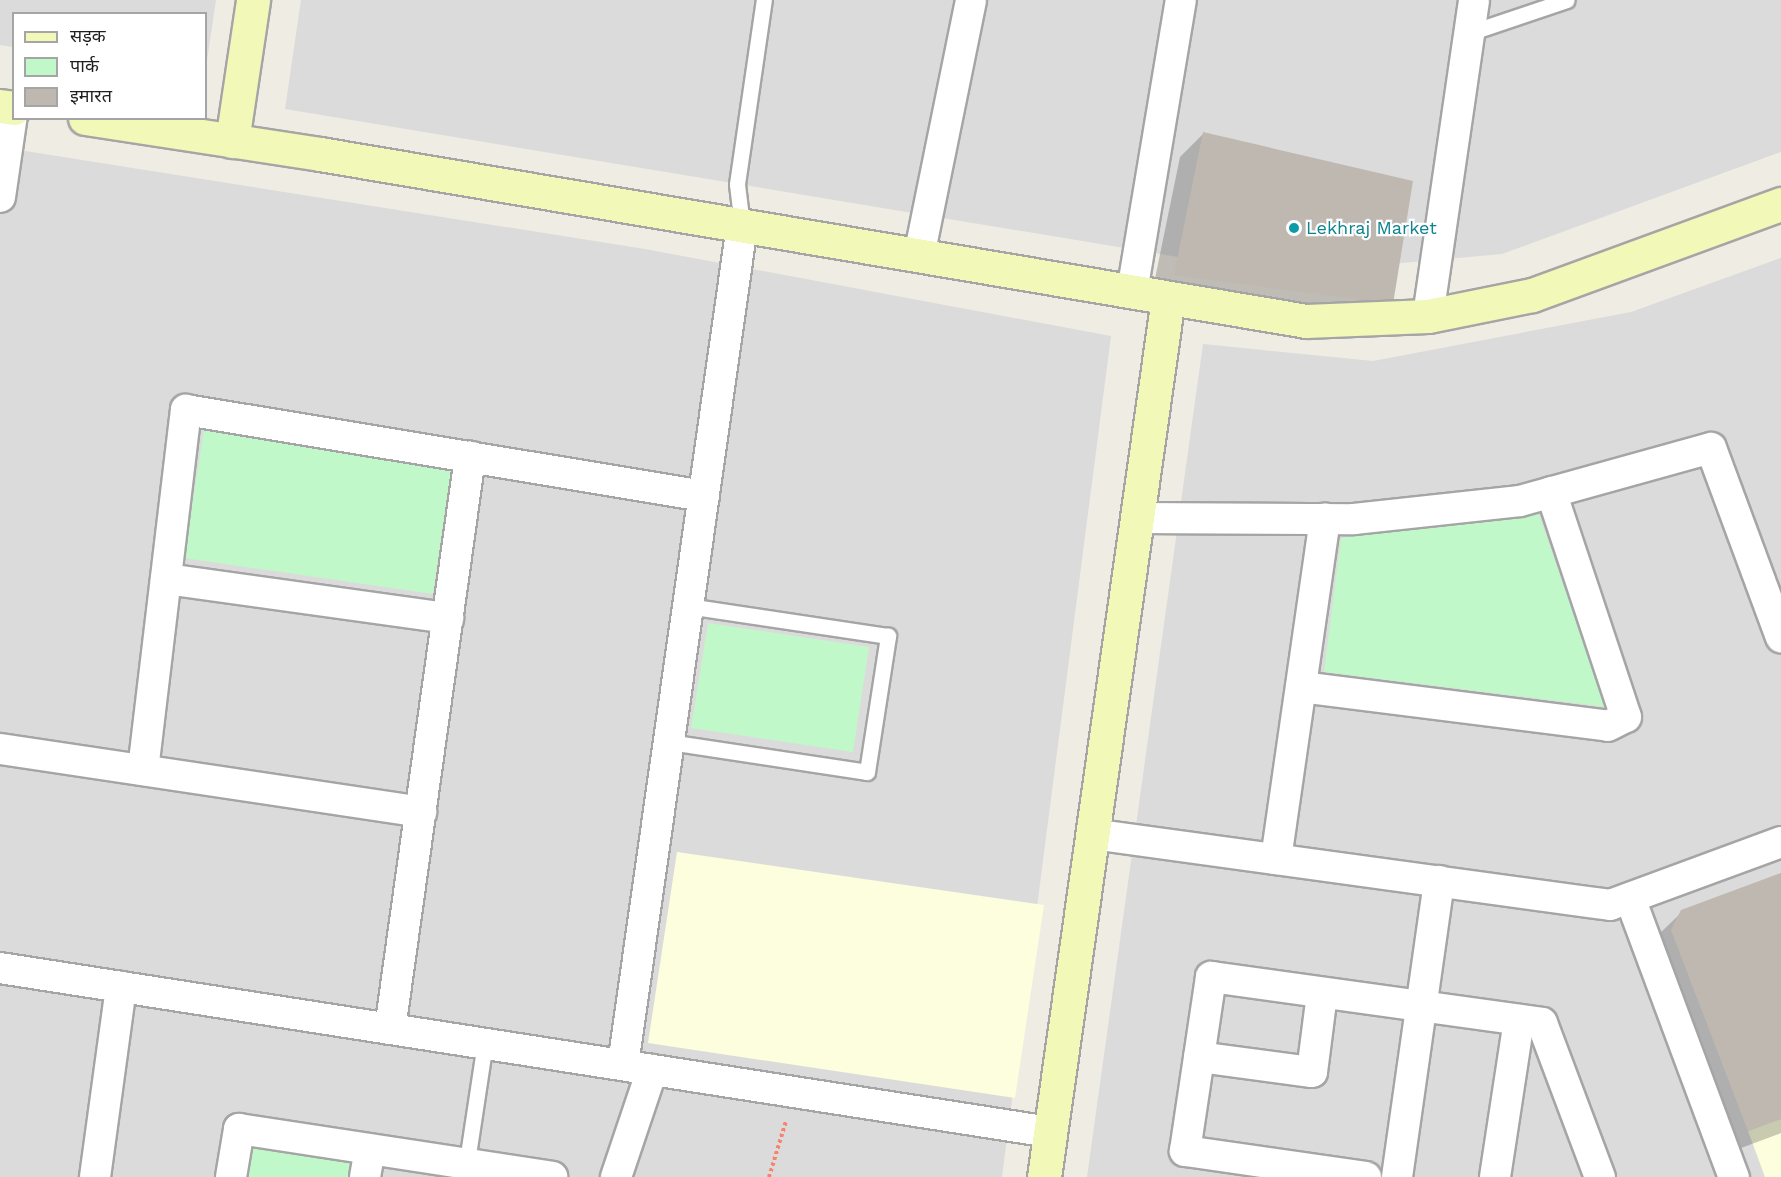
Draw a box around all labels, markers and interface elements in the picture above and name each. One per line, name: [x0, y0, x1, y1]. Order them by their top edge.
legend: [12, 12, 207, 120]
text: सड़क: [70, 25, 106, 46]
text: पार्क: [70, 55, 99, 76]
text: इमारत: [70, 85, 112, 106]
place label: Lekhraj Market: [1306, 217, 1437, 239]
marker: Lekhraj Market: [1287, 221, 1301, 235]

